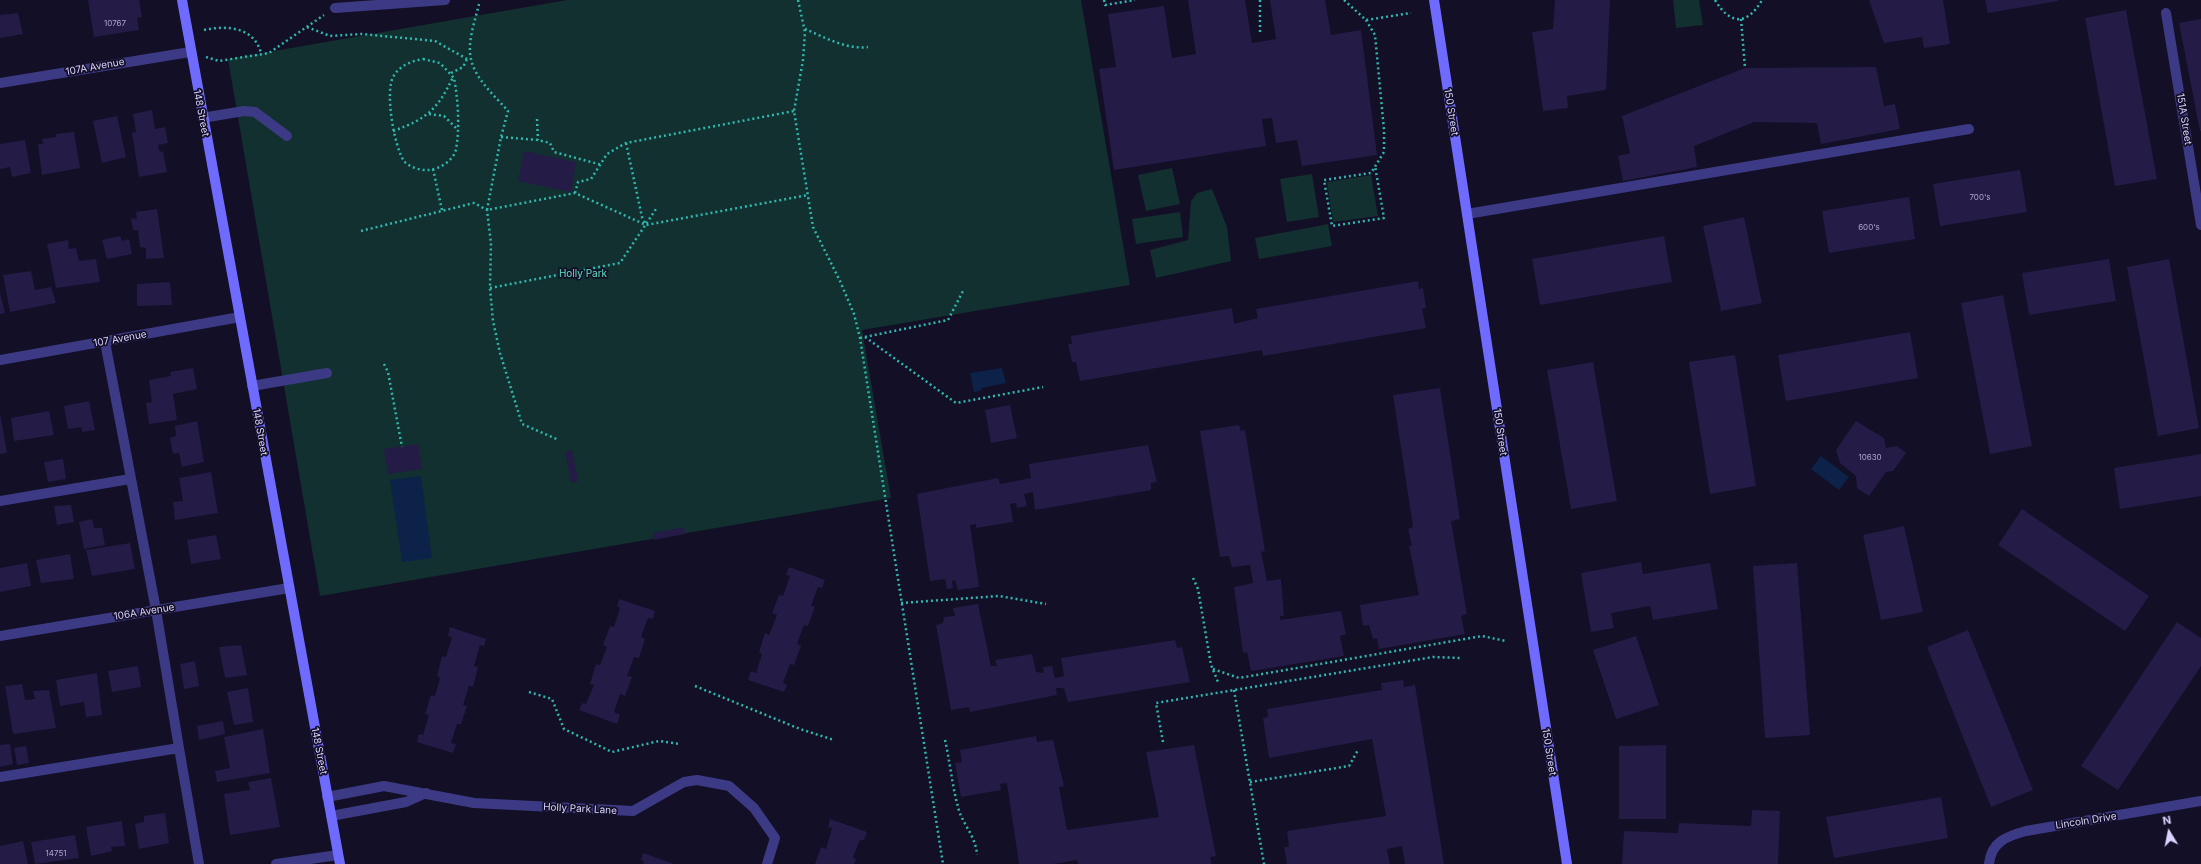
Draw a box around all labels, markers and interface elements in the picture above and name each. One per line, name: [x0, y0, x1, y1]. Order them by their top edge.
house number: 10767: [104, 19, 126, 29]
street label: 107A Avenue: [65, 56, 125, 78]
street label: 148 Street: [191, 88, 211, 138]
street label: 150 Street: [1441, 88, 1461, 136]
street label: 151A Street: [2174, 92, 2194, 146]
house number: 700's: [1969, 193, 1991, 203]
house number: 600's: [1858, 223, 1880, 233]
park label: Holly Park: [559, 268, 607, 280]
street label: 107 Avenue: [92, 328, 148, 350]
street label: 148 Street: [250, 407, 270, 457]
street label: 150 Street: [1491, 408, 1509, 456]
house number: 10630: [1858, 453, 1882, 463]
street label: 106A Avenue: [113, 601, 175, 623]
street label: 148 Street: [309, 726, 329, 776]
street label: 150 Street: [1539, 728, 1559, 776]
street label: Holly Park Lane: [543, 801, 617, 817]
street label: Lincoln Drive: [2055, 810, 2117, 832]
north arrow: [2149, 812, 2189, 852]
text: N: [2162, 813, 2172, 828]
house number: 14751: [46, 849, 66, 859]

